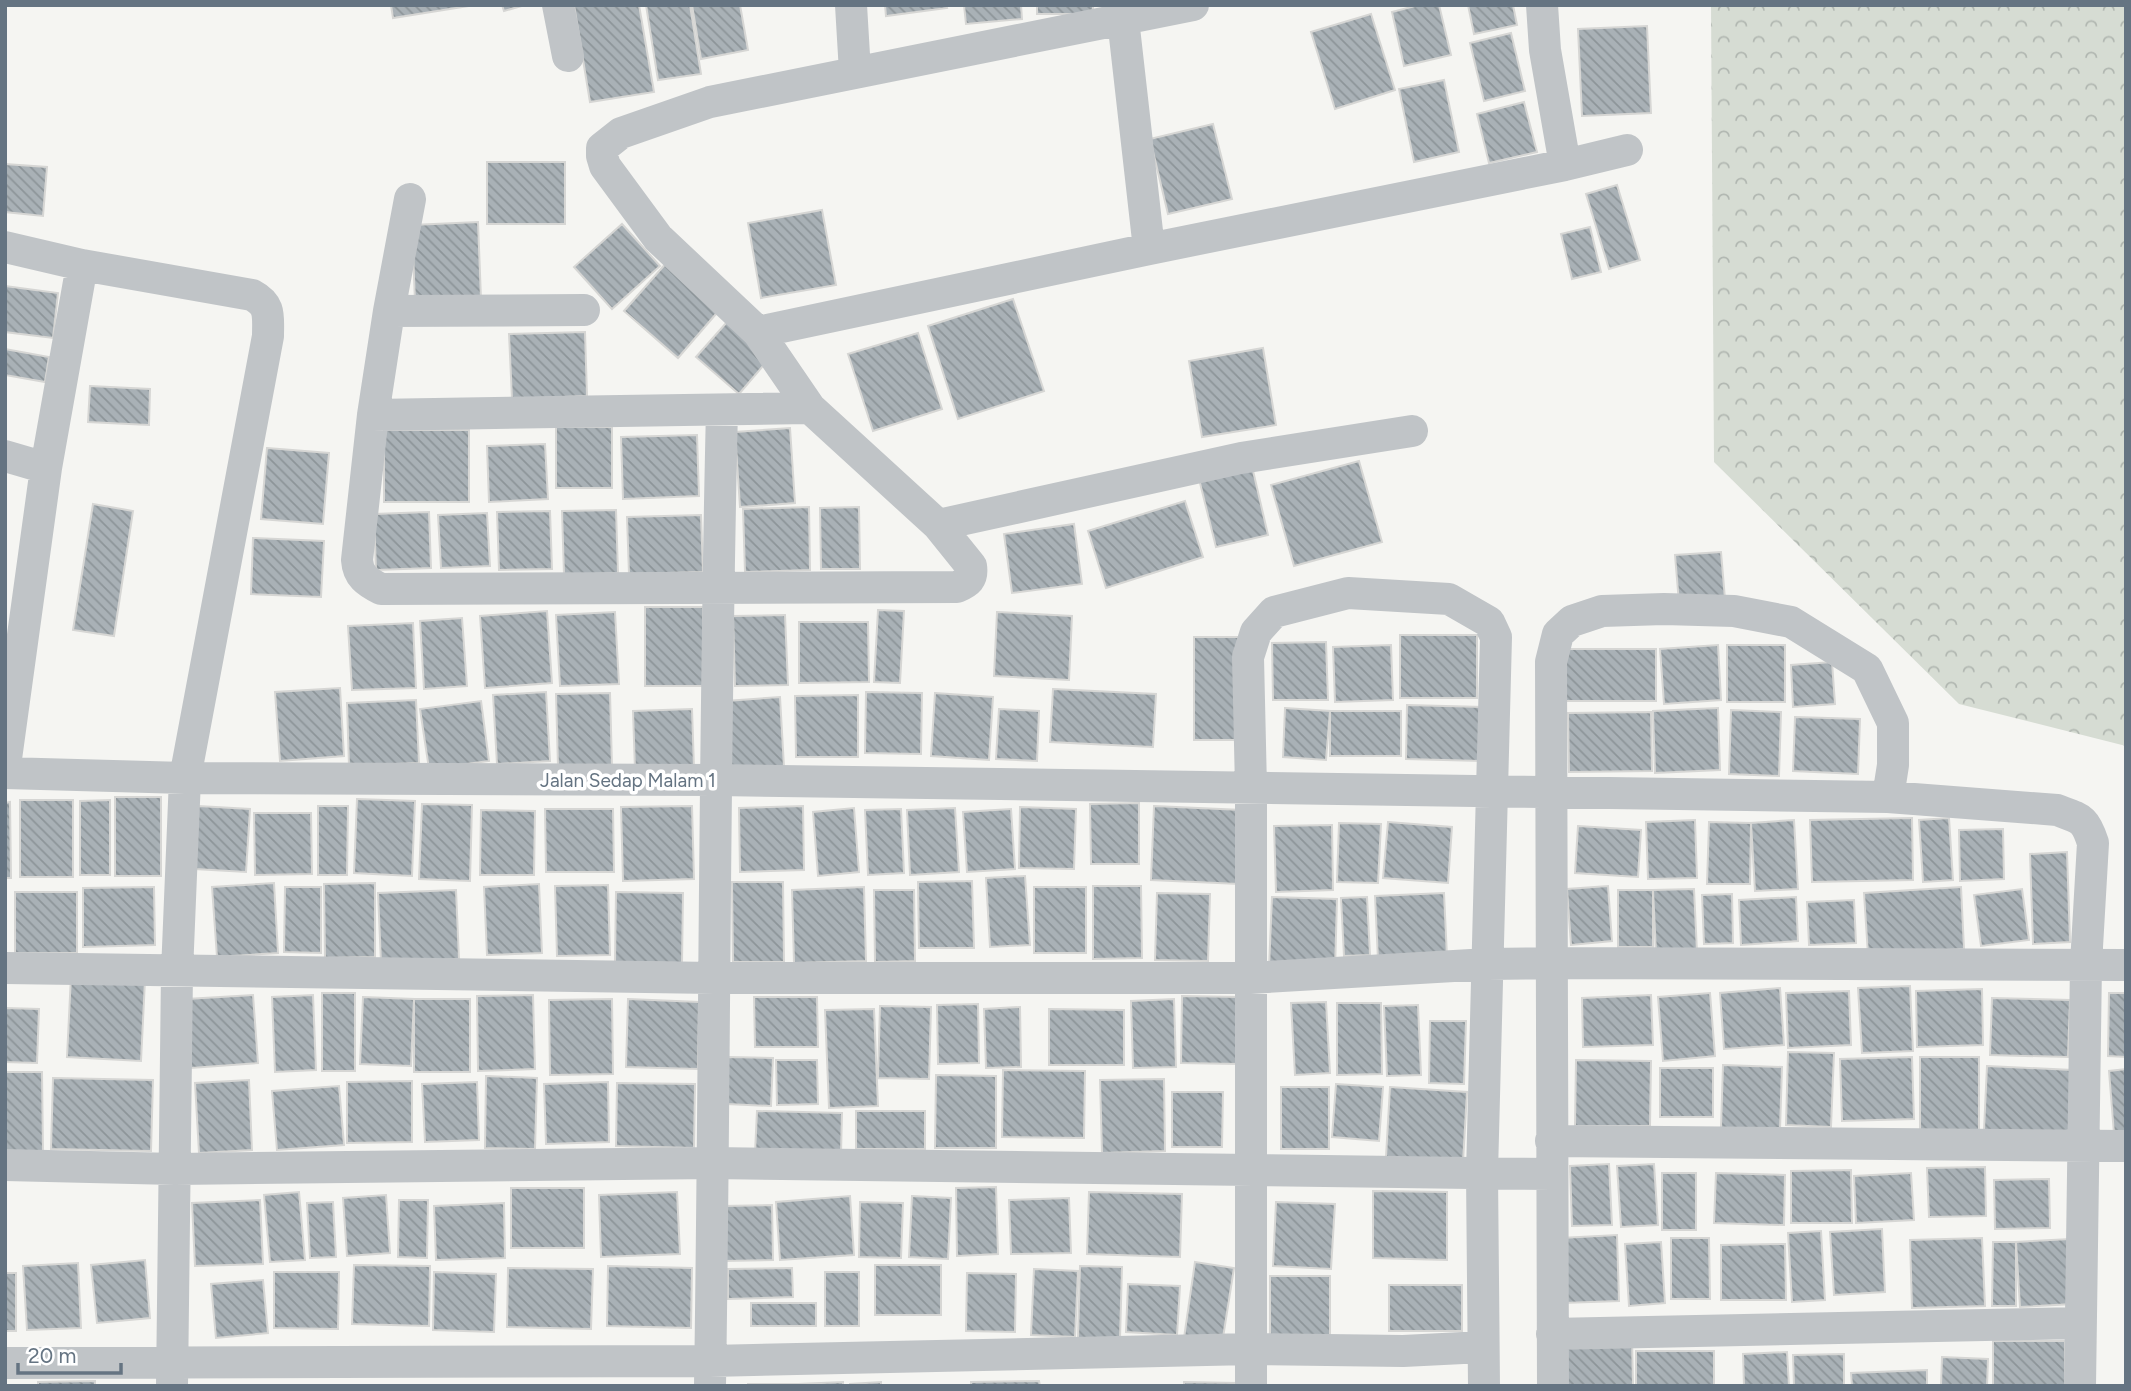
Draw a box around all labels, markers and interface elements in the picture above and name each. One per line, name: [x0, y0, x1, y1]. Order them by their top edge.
street label: Jalan Sedap Malam 1: [540, 769, 716, 792]
scale bar: [18, 1332, 121, 1376]
text: 20 m: [28, 1343, 76, 1368]

